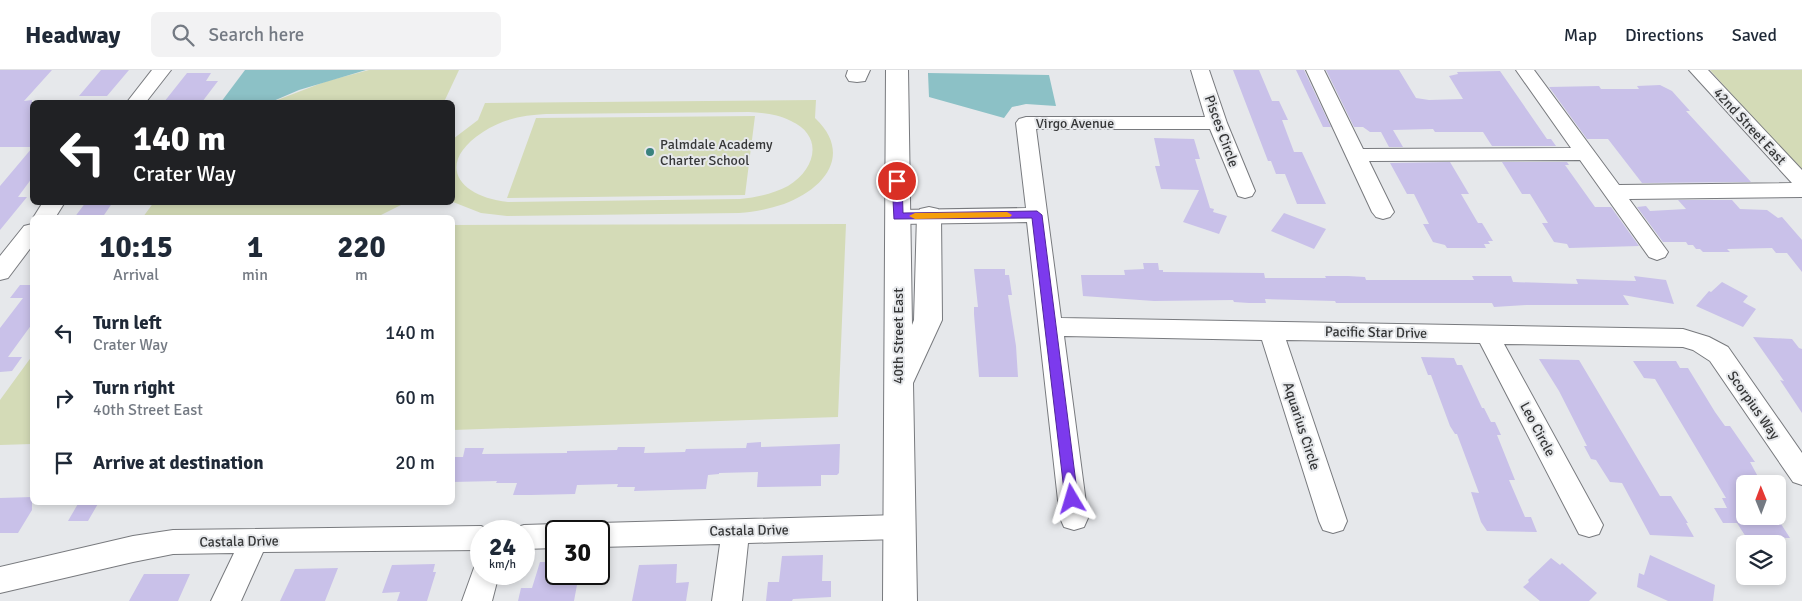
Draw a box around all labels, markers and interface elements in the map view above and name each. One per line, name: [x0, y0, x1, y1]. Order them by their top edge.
search box: [151, 12, 501, 57]
text: Headway: [25, 20, 121, 50]
icon: search: [169, 21, 197, 49]
text: Search here: [209, 23, 304, 47]
text: Map: [1564, 24, 1597, 46]
text: Directions: [1625, 24, 1704, 46]
text: Saved: [1732, 24, 1777, 46]
street label: 42nd Street East: [1710, 84, 1790, 168]
street label: Pisces Circle: [1201, 93, 1242, 169]
street label: Virgo Avenue: [1036, 115, 1114, 132]
text: 140 m: [133, 117, 226, 160]
icon: left: [50, 120, 115, 185]
place label: Palmdale Academy Charter School: [660, 136, 773, 169]
marker: Palmdale Academy Charter School: [644, 146, 656, 158]
text: Crater Way: [133, 160, 236, 187]
pin: [876, 160, 918, 202]
icon: arrive: [883, 167, 911, 195]
text: 10:15: [99, 229, 173, 266]
text: 1: [247, 229, 263, 266]
text: 220: [337, 229, 386, 266]
text: Arrival: [113, 265, 159, 285]
text: min: [242, 265, 268, 285]
text: m: [355, 265, 368, 285]
street label: 40th Street East: [890, 288, 907, 384]
text: Turn left: [93, 311, 162, 335]
icon: left: [50, 319, 78, 347]
text: 140 m: [385, 321, 435, 345]
street label: Pacific Star Drive: [1325, 323, 1427, 342]
text: Crater Way: [93, 335, 168, 355]
street label: Scorpius Way: [1724, 368, 1784, 443]
text: Turn right: [93, 376, 175, 400]
street label: Aquarius Circle: [1279, 380, 1324, 472]
icon: right: [50, 384, 78, 412]
text: 60 m: [395, 386, 435, 410]
street label: Leo Circle: [1516, 399, 1559, 459]
text: 40th Street East: [93, 400, 203, 420]
icon: arrive: [50, 449, 78, 477]
text: Arrive at destination: [93, 451, 264, 475]
text: 20 m: [395, 451, 435, 475]
position arrow: [1045, 472, 1097, 524]
north arrow: [1736, 475, 1786, 525]
map controls: [1736, 475, 1786, 585]
speed limit sign: 30: [545, 520, 610, 585]
street label: Castala Drive: [709, 521, 789, 540]
text: 24: [489, 531, 516, 562]
street label: Castala Drive: [199, 532, 279, 551]
button: layers: [1736, 535, 1786, 585]
text: km/h: [489, 557, 516, 572]

